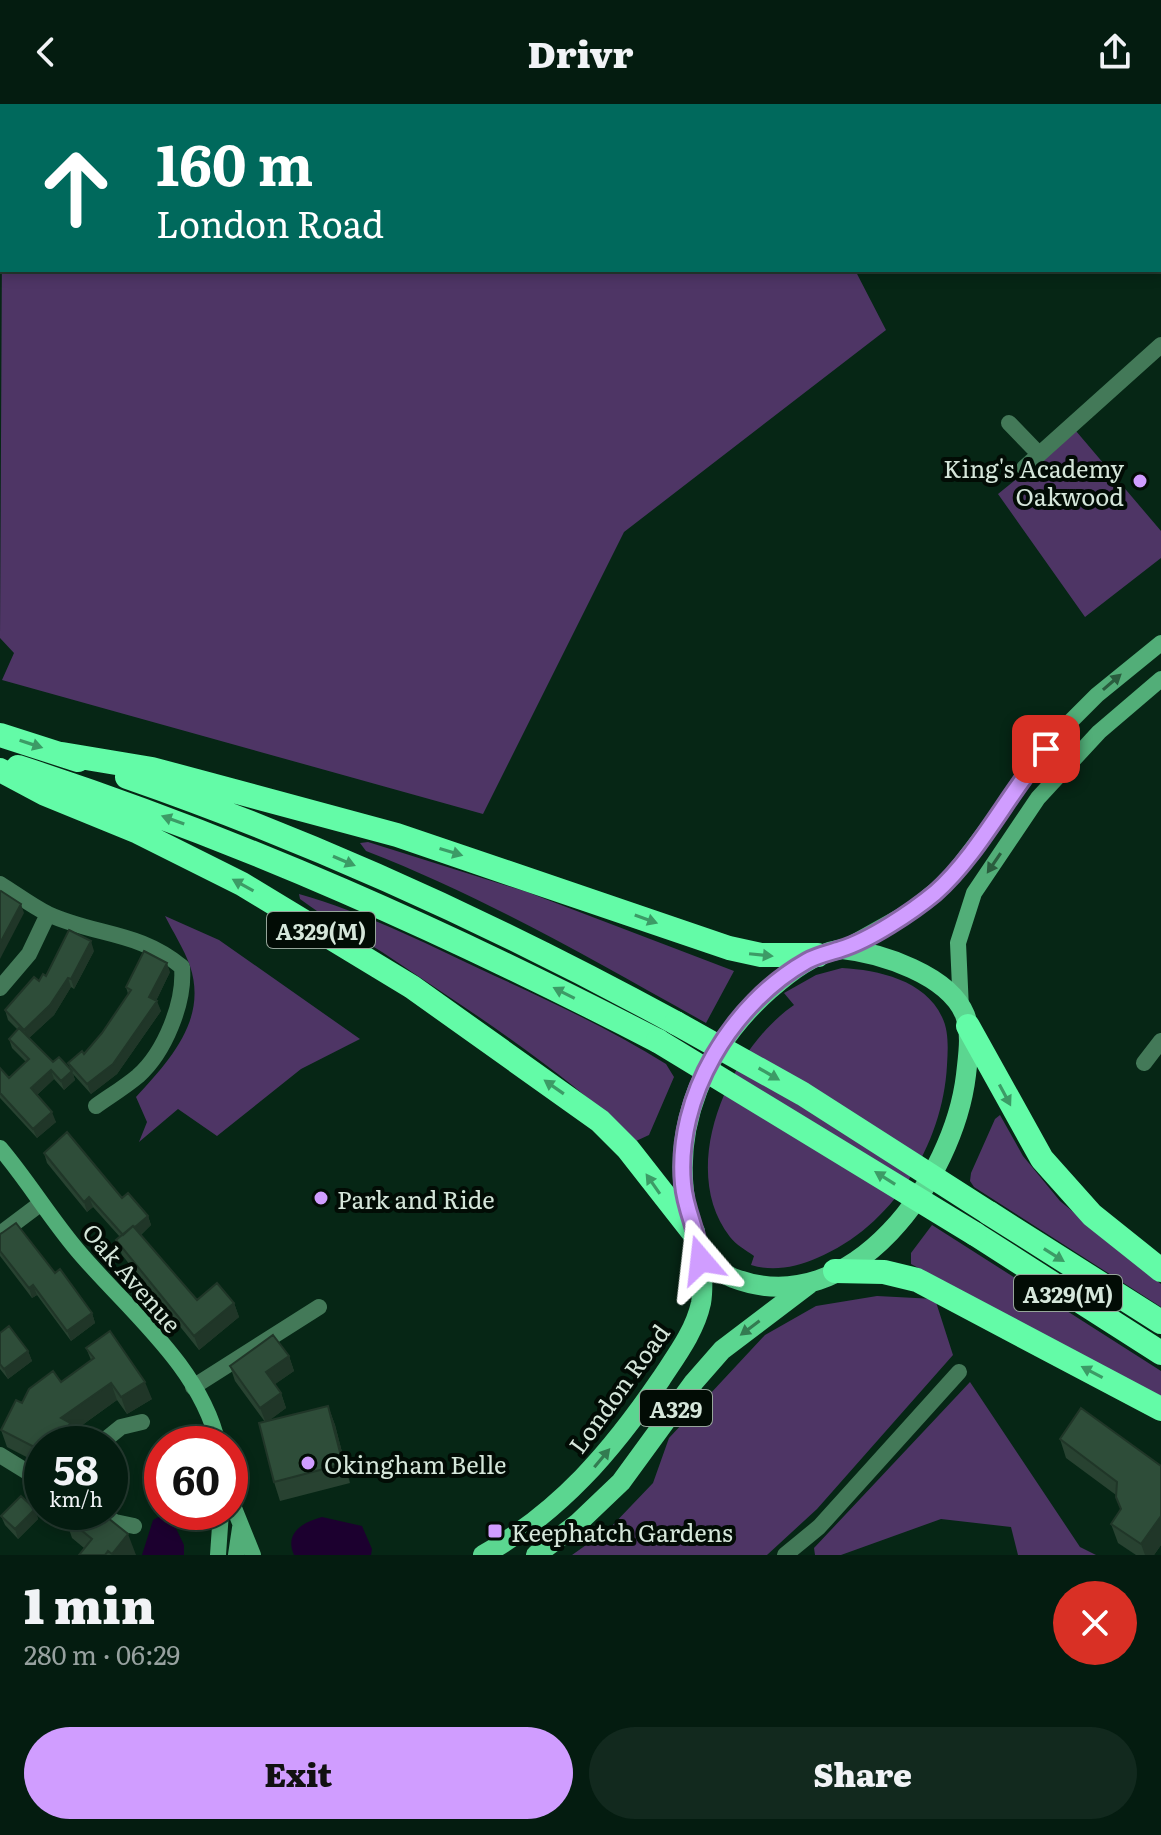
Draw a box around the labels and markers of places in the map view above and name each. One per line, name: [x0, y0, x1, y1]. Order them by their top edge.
place label: King's Academy Oakwood: [943, 450, 1124, 513]
marker: King's Academy Oakwood: [1131, 472, 1149, 490]
pin: [1012, 715, 1080, 783]
place label: Park and Ride: [337, 1181, 495, 1216]
marker: Park and Ride: [312, 1189, 330, 1207]
place label: Okingham Belle: [324, 1446, 507, 1481]
marker: Okingham Belle: [299, 1454, 317, 1472]
place label: Keephatch Gardens: [511, 1514, 733, 1549]
marker: Keephatch Gardens: [486, 1522, 504, 1540]

